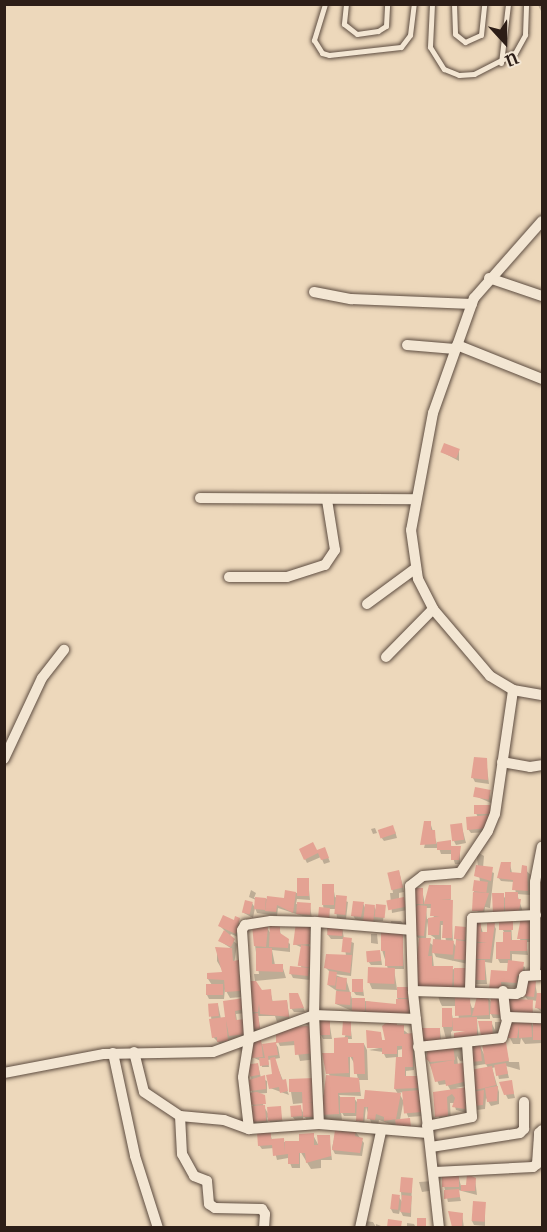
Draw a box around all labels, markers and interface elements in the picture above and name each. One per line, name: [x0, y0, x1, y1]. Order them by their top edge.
north arrow: [475, 12, 535, 72]
text: U: [502, 48, 521, 70]

